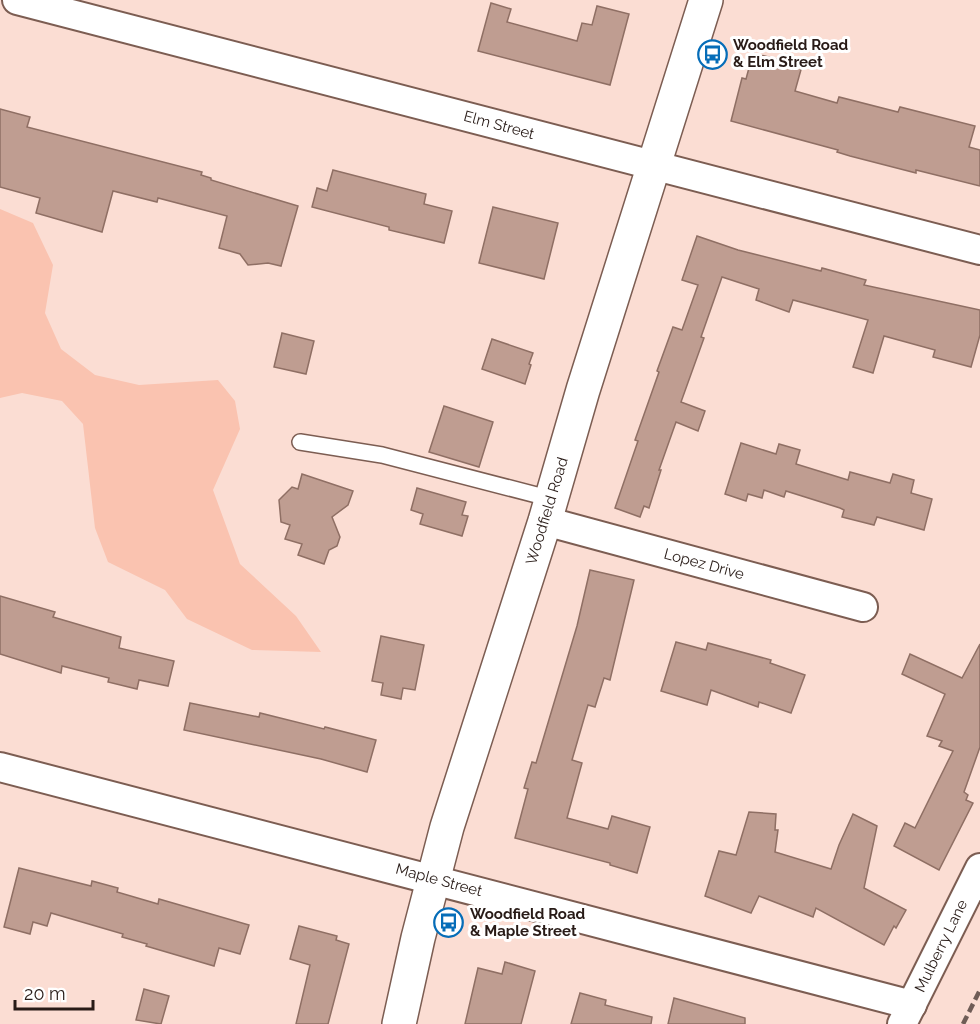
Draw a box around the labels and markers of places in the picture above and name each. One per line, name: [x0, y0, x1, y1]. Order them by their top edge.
place label: Woodfield Road & Elm Street: [733, 36, 849, 71]
bus stop icon: Woodfield Road & Elm Street: [696, 38, 728, 70]
place label: Woodfield Road & Maple Street: [470, 905, 586, 940]
bus stop icon: Woodfield Road & Maple Street: [433, 907, 465, 939]

